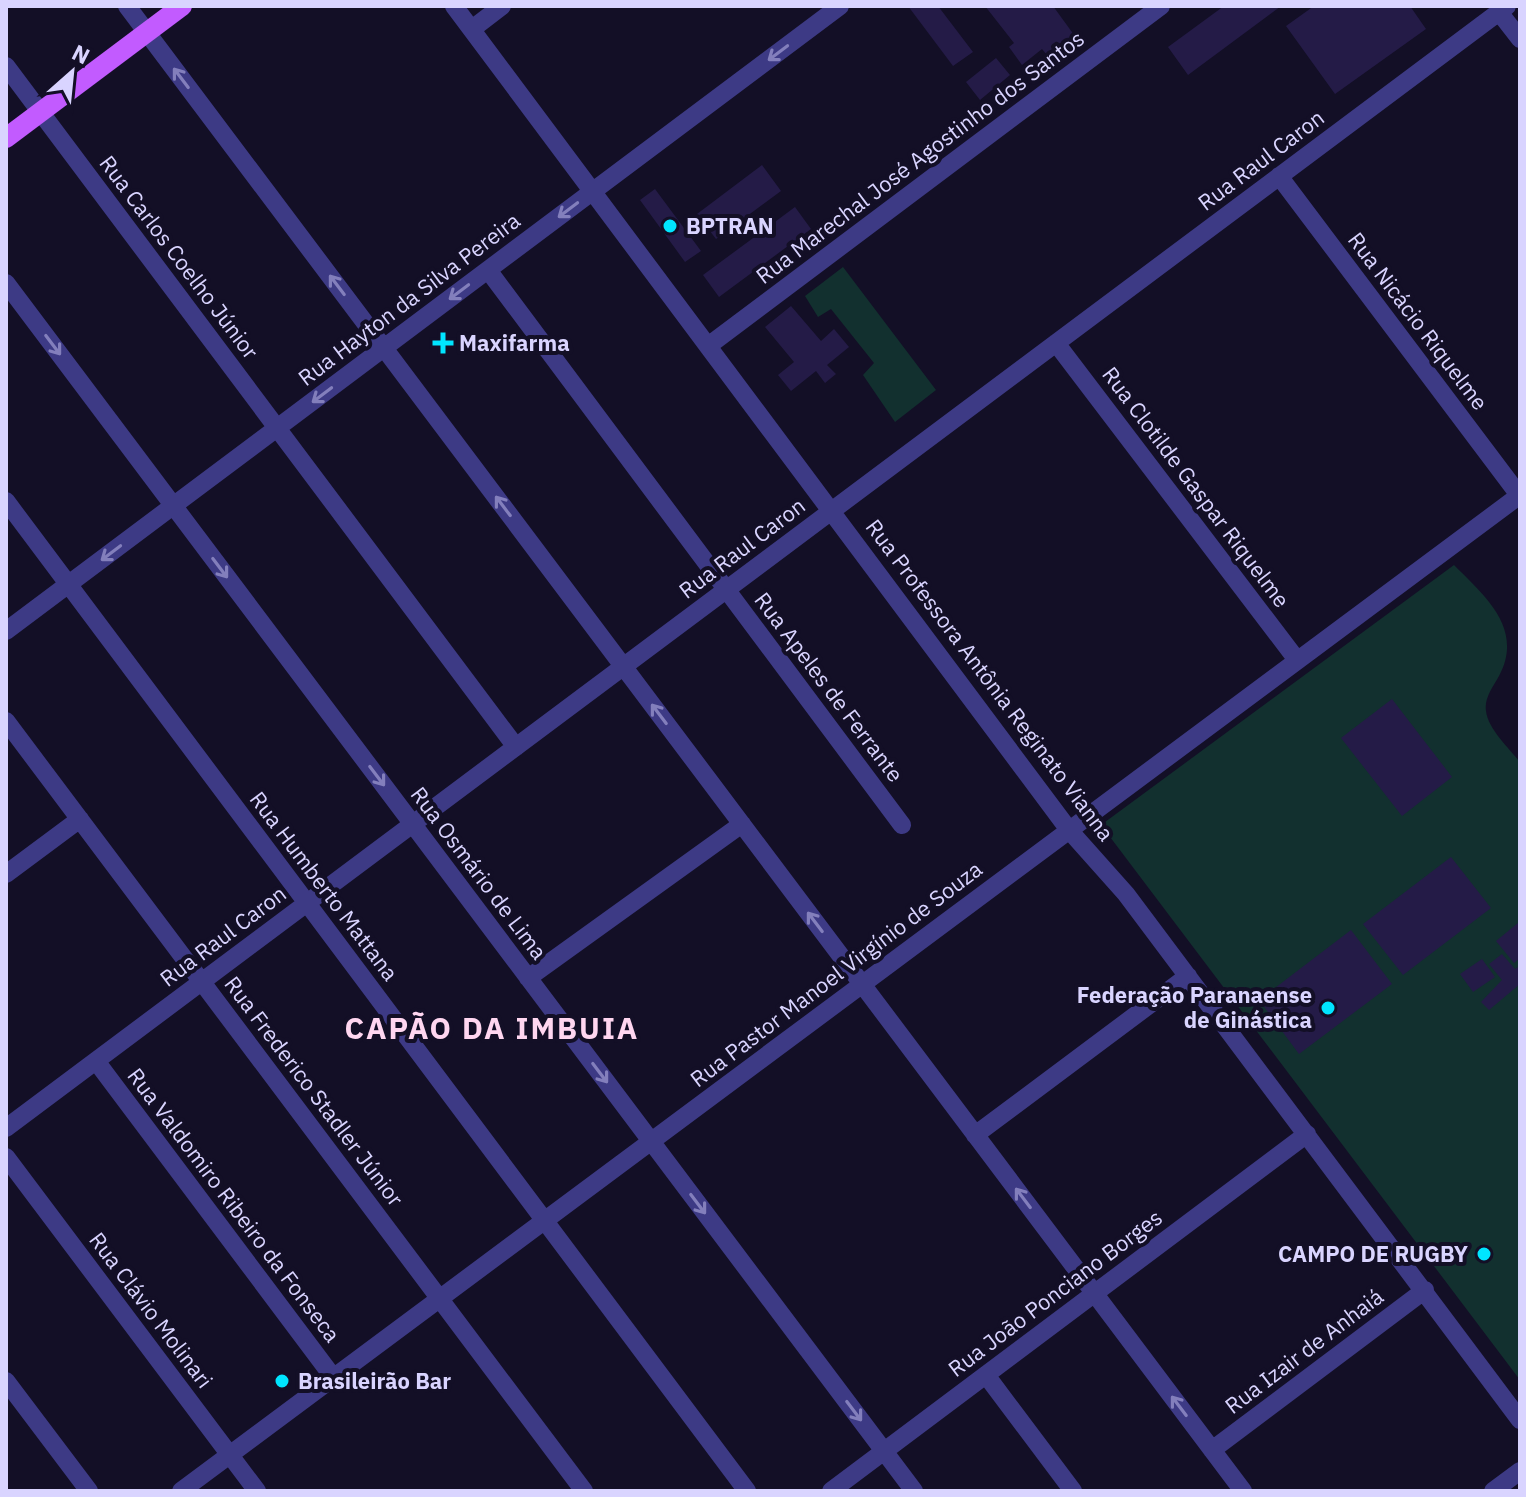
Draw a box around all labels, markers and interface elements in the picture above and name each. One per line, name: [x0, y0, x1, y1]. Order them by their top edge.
street label: Rua Marechal José Agostinho dos Santos: [750, 23, 1090, 290]
north arrow: [32, 32, 112, 112]
text: N: [68, 37, 95, 70]
one-way arrow: [768, 44, 789, 61]
one-way arrow: [173, 67, 190, 89]
street label: Rua Raul Caron: [1192, 103, 1330, 217]
street label: Rua Carlos Coelho Júnior: [93, 149, 265, 364]
one-way arrow: [558, 201, 579, 218]
street label: Rua Hayton da Silva Pereira: [292, 205, 526, 392]
place label: BPTRAN: [686, 211, 774, 240]
marker: BPTRAN: [661, 217, 679, 235]
street label: Rua Nicácio Riquelme: [1342, 226, 1495, 416]
one-way arrow: [329, 275, 346, 297]
one-way arrow: [448, 284, 470, 301]
place label: Maxifarma: [459, 328, 570, 357]
one-way arrow: [44, 334, 61, 356]
marker: Maxifarma: [434, 334, 452, 352]
street label: Rua Clotilde Gaspar Riquelme: [1096, 360, 1297, 613]
one-way arrow: [312, 386, 333, 403]
street label: Rua Raul Caron: [673, 491, 811, 605]
one-way arrow: [495, 496, 512, 517]
street label: Rua Professora Antônia Reginato Vianna: [860, 513, 1121, 847]
one-way arrow: [101, 544, 122, 561]
one-way arrow: [212, 557, 229, 578]
street label: Rua Apeles de Ferrante: [749, 586, 910, 787]
one-way arrow: [651, 704, 668, 725]
one-way arrow: [368, 765, 385, 786]
street label: Rua Osmário de Lima: [405, 780, 554, 965]
street label: Rua Humberto Mattana: [244, 785, 405, 986]
street label: Rua Pastor Manoel Virgínio de Souza: [684, 854, 988, 1093]
street label: Rua Raul Caron: [154, 879, 292, 993]
one-way arrow: [807, 911, 824, 933]
street label: Rua Frederico Stadler Júnior: [218, 970, 410, 1212]
place label: Federação Paranaense de Ginástica: [1077, 980, 1312, 1034]
marker: Federação Paranaense de Ginástica: [1319, 999, 1337, 1017]
district label: CAPÃO DA IMBUIA: [345, 1008, 639, 1047]
street label: Rua Valdomiro Ribeiro da Fonseca: [122, 1062, 347, 1348]
one-way arrow: [592, 1062, 608, 1084]
one-way arrow: [1015, 1188, 1032, 1210]
one-way arrow: [689, 1192, 706, 1214]
street label: Rua João Ponciano Borges: [942, 1203, 1168, 1383]
street label: Rua Clávio Molinari: [83, 1226, 220, 1394]
place label: CAMPO DE RUGBY: [1278, 1239, 1469, 1268]
marker: CAMPO DE RUGBY: [1475, 1245, 1493, 1263]
street label: Rua Izair de Anhaiá: [1219, 1281, 1389, 1420]
place label: Brasileirão Bar: [298, 1366, 451, 1395]
marker: Brasileirão Bar: [273, 1372, 291, 1390]
one-way arrow: [1171, 1396, 1188, 1417]
one-way arrow: [846, 1400, 862, 1422]

